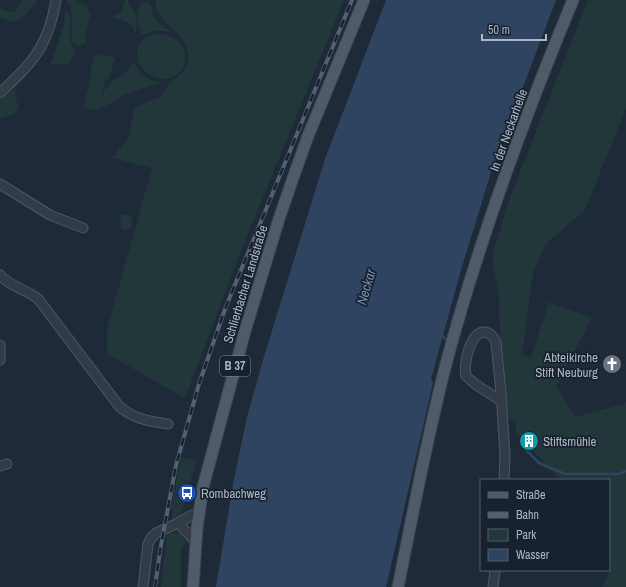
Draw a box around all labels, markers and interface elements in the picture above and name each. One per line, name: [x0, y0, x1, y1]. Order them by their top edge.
scale bar: [482, 16, 546, 42]
text: 50 m: [488, 22, 510, 38]
street label: In der Neckarhelle: [486, 87, 531, 174]
street label: Schlierbacher Landstraße: [219, 223, 272, 345]
water label: Neckar: [352, 266, 380, 307]
place label: Abteikirche Stift Neuburg: [535, 349, 598, 381]
church icon: Abteikirche Stift Neuburg: [601, 353, 623, 375]
road number: B 37: [220, 356, 250, 376]
building icon: Stiftsmühle: [518, 430, 540, 452]
place label: Stiftsmühle: [543, 433, 596, 450]
legend: [480, 479, 610, 571]
bus stop icon: Rombachweg: [176, 482, 198, 504]
place label: Rombachweg: [201, 485, 266, 502]
text: Straße: [516, 487, 546, 503]
text: Bahn: [516, 507, 539, 523]
text: Park: [516, 527, 536, 543]
text: Wasser: [516, 547, 550, 563]

